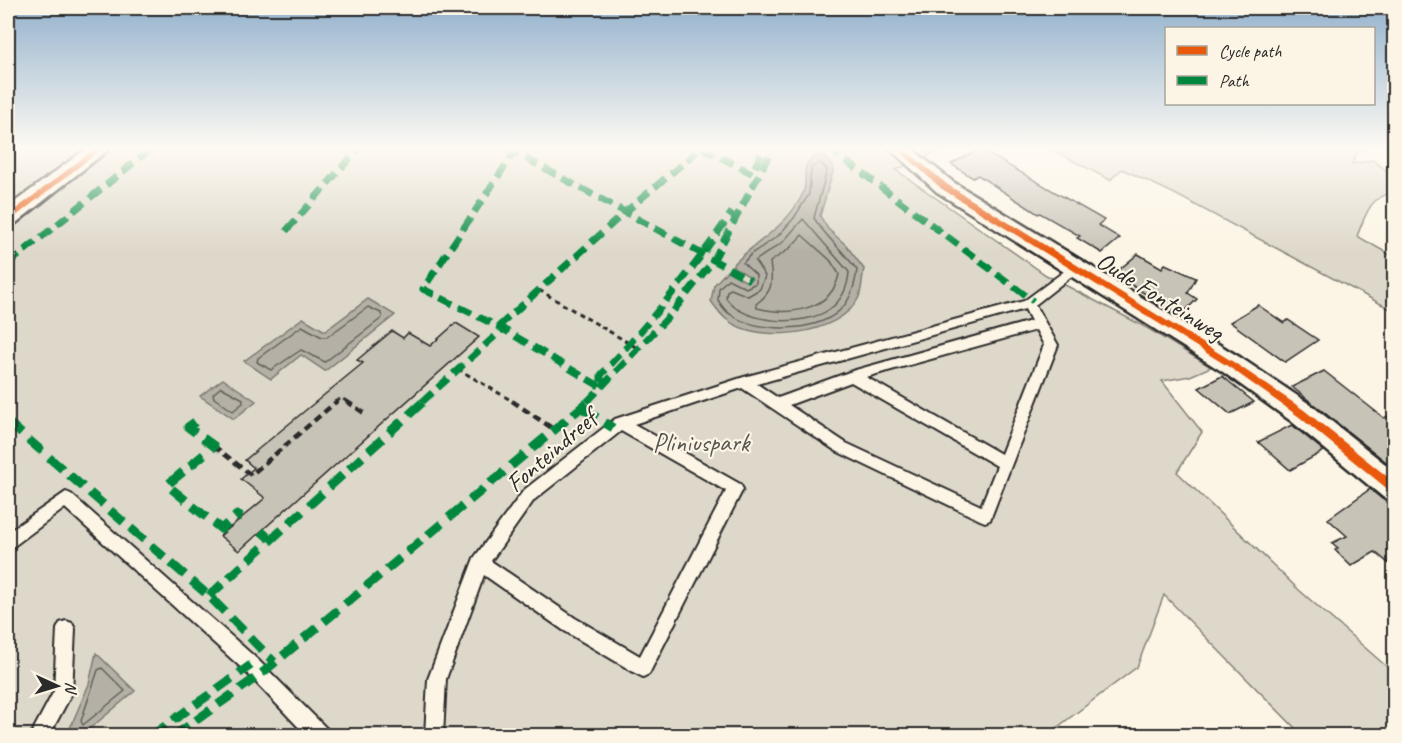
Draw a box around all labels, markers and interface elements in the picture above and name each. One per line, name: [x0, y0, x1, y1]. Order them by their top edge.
legend: [1165, 27, 1375, 105]
text: Cycle path: [1219, 40, 1282, 62]
text: Path: [1219, 70, 1249, 92]
street label: Oude Fonteinweg: [1090, 244, 1231, 349]
street label: Fonteindreef: [499, 398, 608, 499]
park label: Pliniuspark: [653, 426, 752, 459]
north arrow: [27, 656, 87, 716]
text: N: [60, 681, 81, 696]

